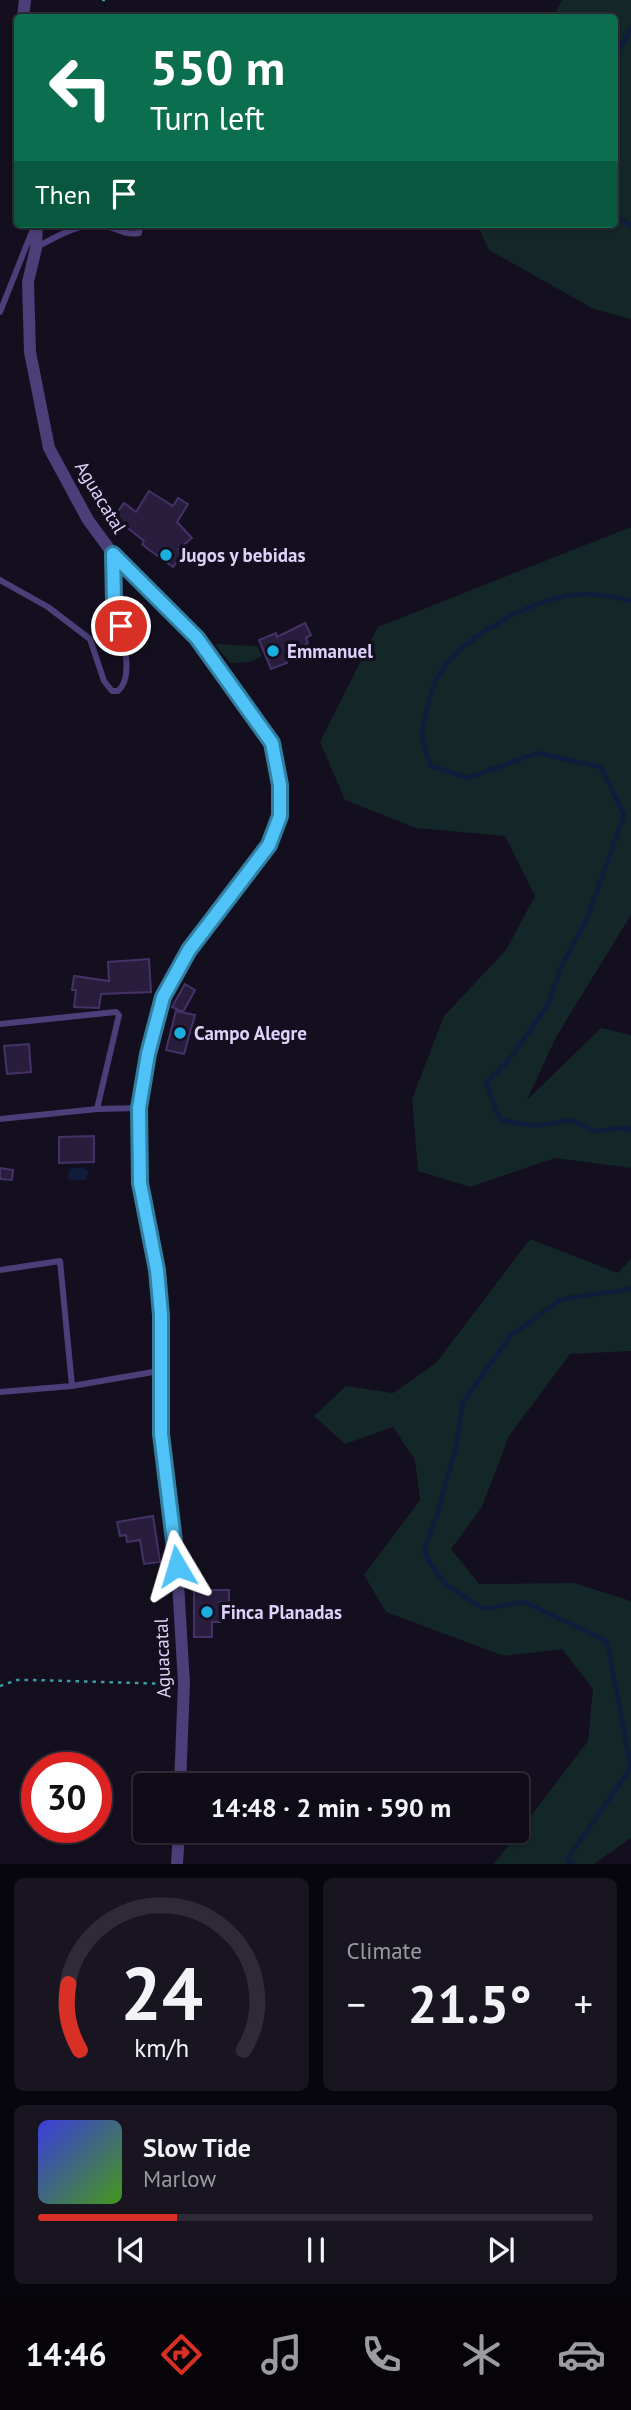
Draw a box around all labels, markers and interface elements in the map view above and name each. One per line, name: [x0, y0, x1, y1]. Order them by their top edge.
text: 550 m: [150, 35, 285, 99]
icon: left: [35, 42, 126, 133]
text: Turn left: [150, 97, 265, 139]
icon: arrive: [105, 175, 143, 213]
text: Then: [35, 178, 91, 211]
street label: Aguacatal: [70, 456, 132, 538]
place label: Jugos y bebidas: [179, 543, 305, 567]
marker: Jugos y bebidas: [158, 547, 174, 563]
pin: [91, 596, 151, 656]
icon: arrive: [102, 607, 140, 645]
place label: Emmanuel: [287, 639, 373, 663]
marker: Emmanuel: [265, 643, 281, 659]
place label: Campo Alegre: [194, 1021, 307, 1045]
marker: Campo Alegre: [172, 1025, 188, 1041]
position arrow: [140, 1529, 214, 1603]
place label: Finca Planadas: [221, 1600, 342, 1624]
marker: Finca Planadas: [199, 1604, 215, 1620]
street label: Aguacatal: [149, 1617, 175, 1698]
speed limit sign: 30: [21, 1752, 112, 1843]
text: 14:48 · 2 min · 590 m: [211, 1791, 451, 1824]
text: Climate: [347, 1936, 422, 1965]
text: 24: [120, 1947, 203, 2041]
text: 21.5°: [408, 1970, 532, 2037]
text: −: [347, 1979, 366, 2028]
text: +: [574, 1979, 593, 2028]
text: km/h: [134, 2032, 189, 2064]
text: Slow Tide: [143, 2131, 251, 2164]
text: Marlow: [143, 2164, 216, 2193]
icon: previous: [112, 2231, 150, 2269]
icon: pause: [297, 2231, 335, 2269]
icon: next: [482, 2231, 520, 2269]
icon: directions: [157, 2330, 206, 2379]
icon: music: [257, 2330, 306, 2379]
icon: phone: [357, 2330, 406, 2379]
icon: climate: [457, 2330, 506, 2379]
icon: car: [557, 2330, 606, 2379]
text: 14:46: [25, 2333, 107, 2375]

